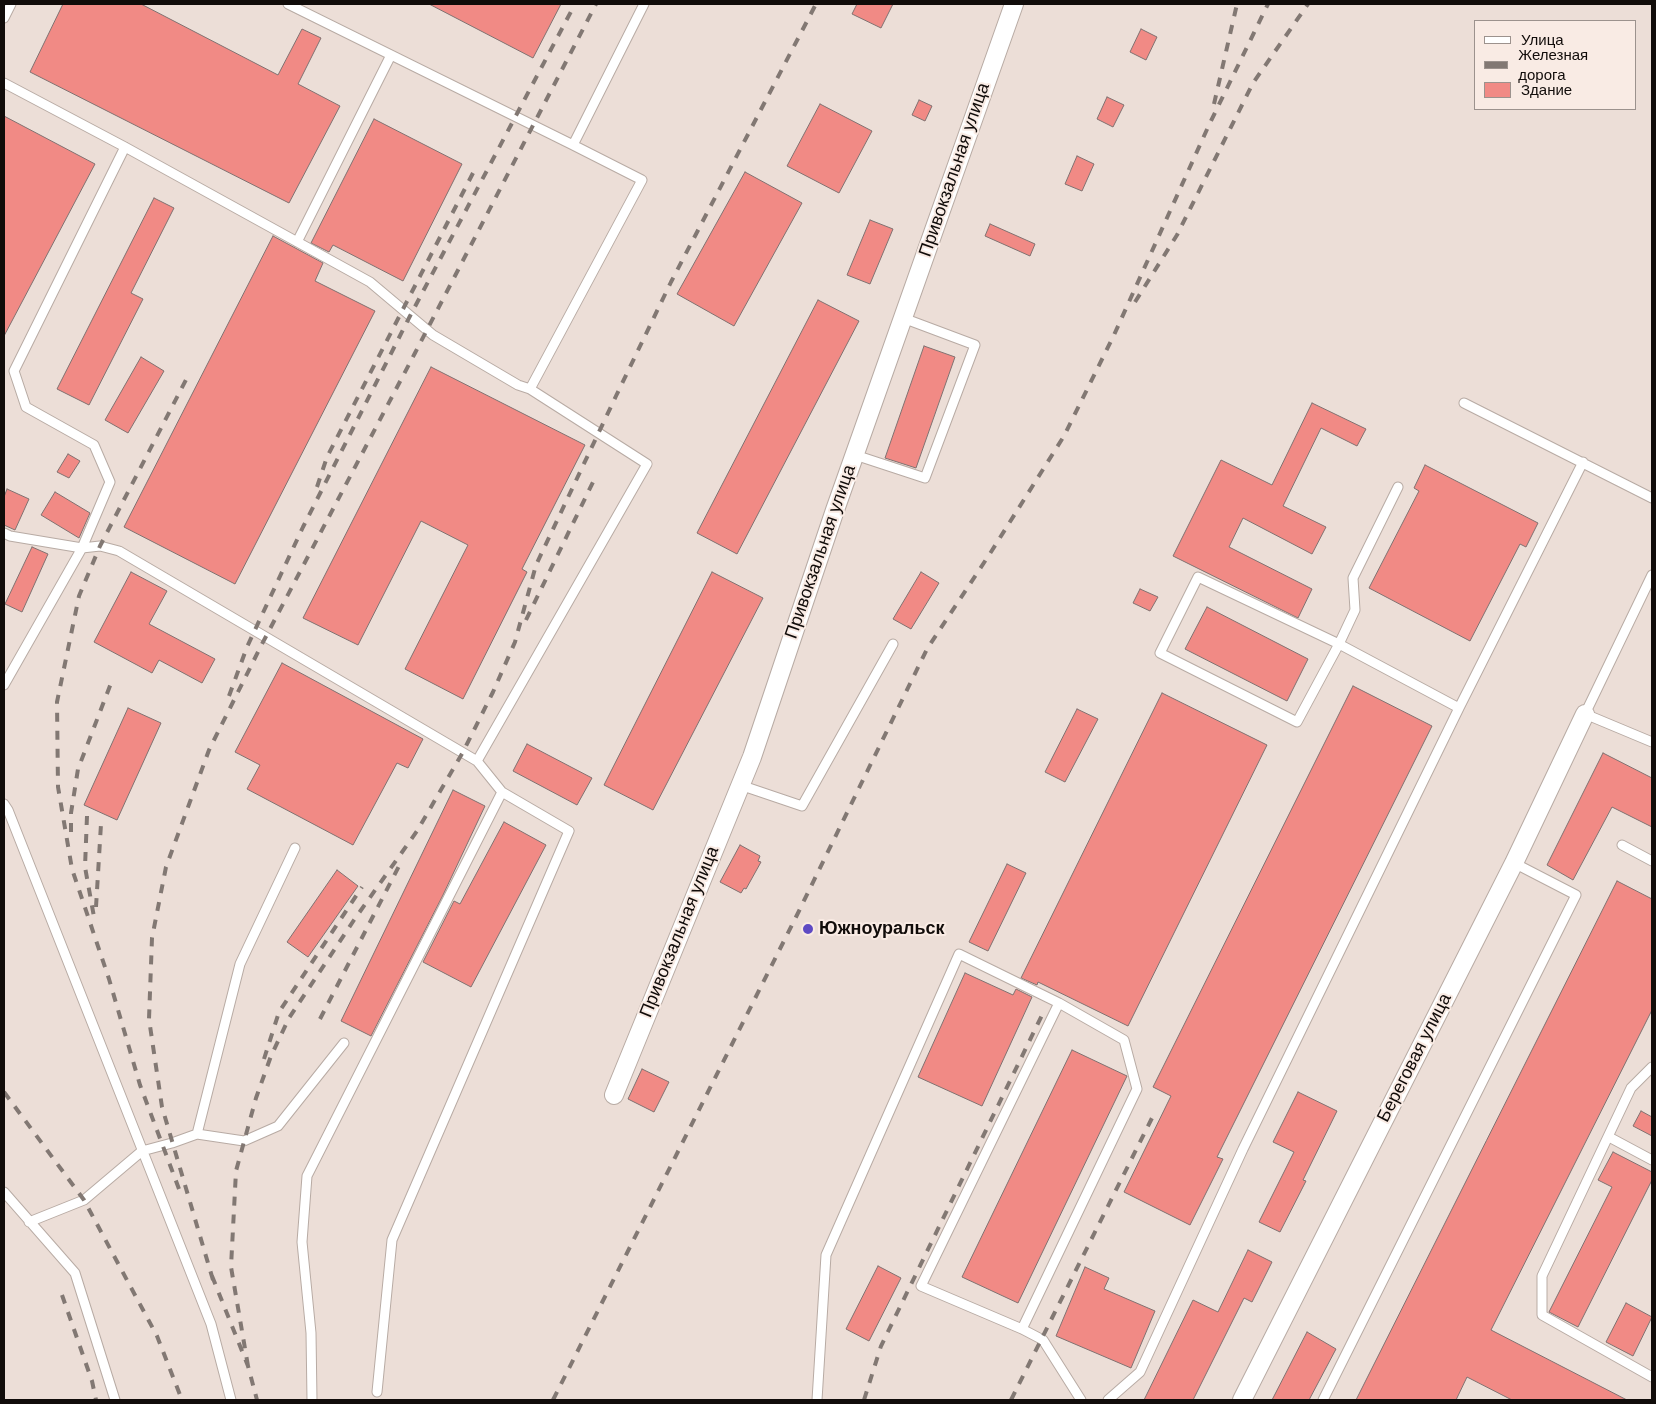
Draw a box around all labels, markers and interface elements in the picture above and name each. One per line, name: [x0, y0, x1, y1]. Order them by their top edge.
legend: [1474, 20, 1636, 110]
text: Улица: [1521, 30, 1564, 50]
text: Железная дорога: [1518, 45, 1588, 85]
street label: Привокзальная улица: [915, 80, 995, 260]
text: Здание: [1521, 80, 1572, 100]
street label: Привокзальная улица: [781, 462, 861, 642]
street label: Привокзальная улица: [636, 843, 724, 1021]
place label: Южноуральск: [819, 918, 944, 940]
marker: Южноуральск: [801, 922, 815, 936]
street label: Береговая улица: [1373, 990, 1457, 1126]

